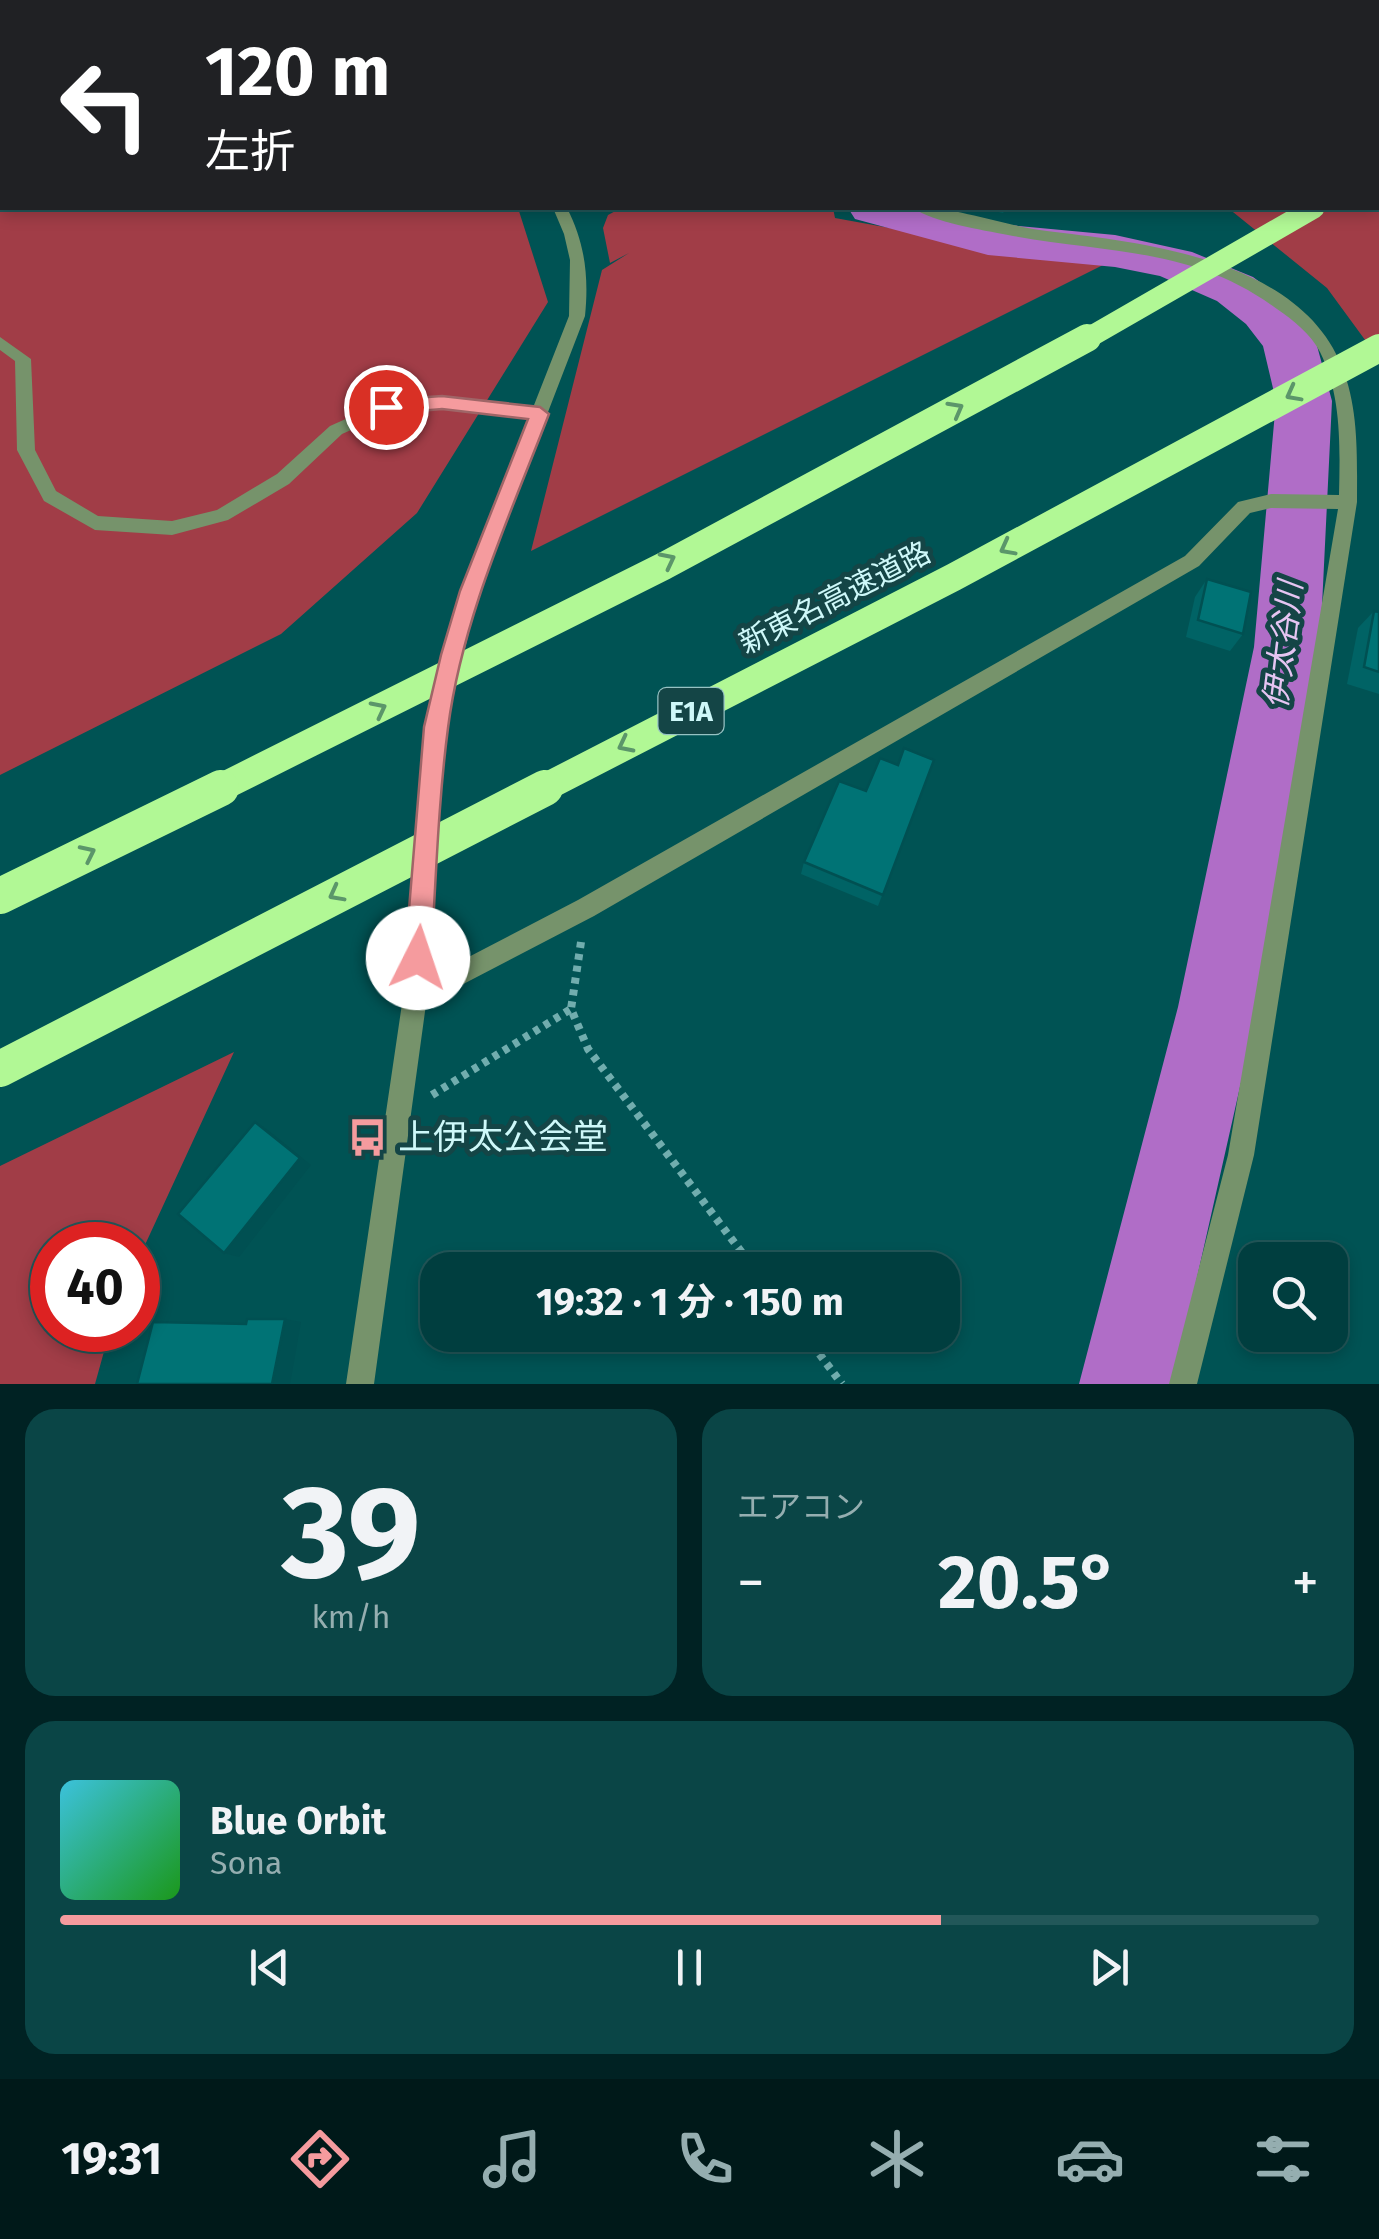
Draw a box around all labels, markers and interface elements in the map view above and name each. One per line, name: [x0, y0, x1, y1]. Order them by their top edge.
text: 120 m: [205, 30, 390, 114]
icon: left: [40, 40, 170, 170]
text: 左折: [205, 125, 295, 179]
pin: [344, 365, 429, 450]
icon: arrive: [359, 380, 414, 435]
one-way arrow: [1286, 382, 1304, 401]
one-way arrow: [945, 402, 963, 422]
street label: 新東名高速道路: [733, 534, 937, 662]
one-way arrow: [1000, 536, 1018, 556]
one-way arrow: [658, 553, 676, 572]
water label: 伊太谷川: [1256, 576, 1310, 711]
road number: E1A: [658, 688, 724, 734]
one-way arrow: [369, 702, 387, 721]
one-way arrow: [617, 733, 635, 752]
one-way arrow: [77, 846, 95, 865]
one-way arrow: [328, 882, 346, 901]
position arrow: [366, 906, 470, 1010]
bus stop icon: 上伊太公会堂: [347, 1116, 389, 1158]
place label: 上伊太公会堂: [398, 1116, 608, 1158]
speed limit sign: 40: [30, 1222, 160, 1352]
map controls: [1238, 1242, 1348, 1352]
button: search: [1238, 1242, 1348, 1352]
text: 19:32 · 1 分 · 150 m: [536, 1279, 844, 1325]
text: 39: [282, 1455, 420, 1611]
text: エアコン: [737, 1488, 865, 1526]
text: 20.5°: [938, 1538, 1118, 1628]
text: −: [737, 1550, 765, 1616]
text: +: [1292, 1550, 1319, 1616]
text: km/h: [311, 1598, 391, 1636]
text: Blue Orbit: [210, 1798, 386, 1844]
text: Sona: [210, 1844, 282, 1882]
icon: previous: [242, 1940, 297, 1995]
icon: pause: [662, 1940, 717, 1995]
icon: next: [1082, 1940, 1137, 1995]
icon: directions: [285, 2124, 355, 2194]
icon: music: [477, 2124, 547, 2194]
icon: phone: [670, 2124, 740, 2194]
icon: climate: [862, 2124, 932, 2194]
icon: car: [1055, 2124, 1125, 2194]
icon: filters: [1248, 2124, 1318, 2194]
text: 19:31: [61, 2132, 162, 2186]

